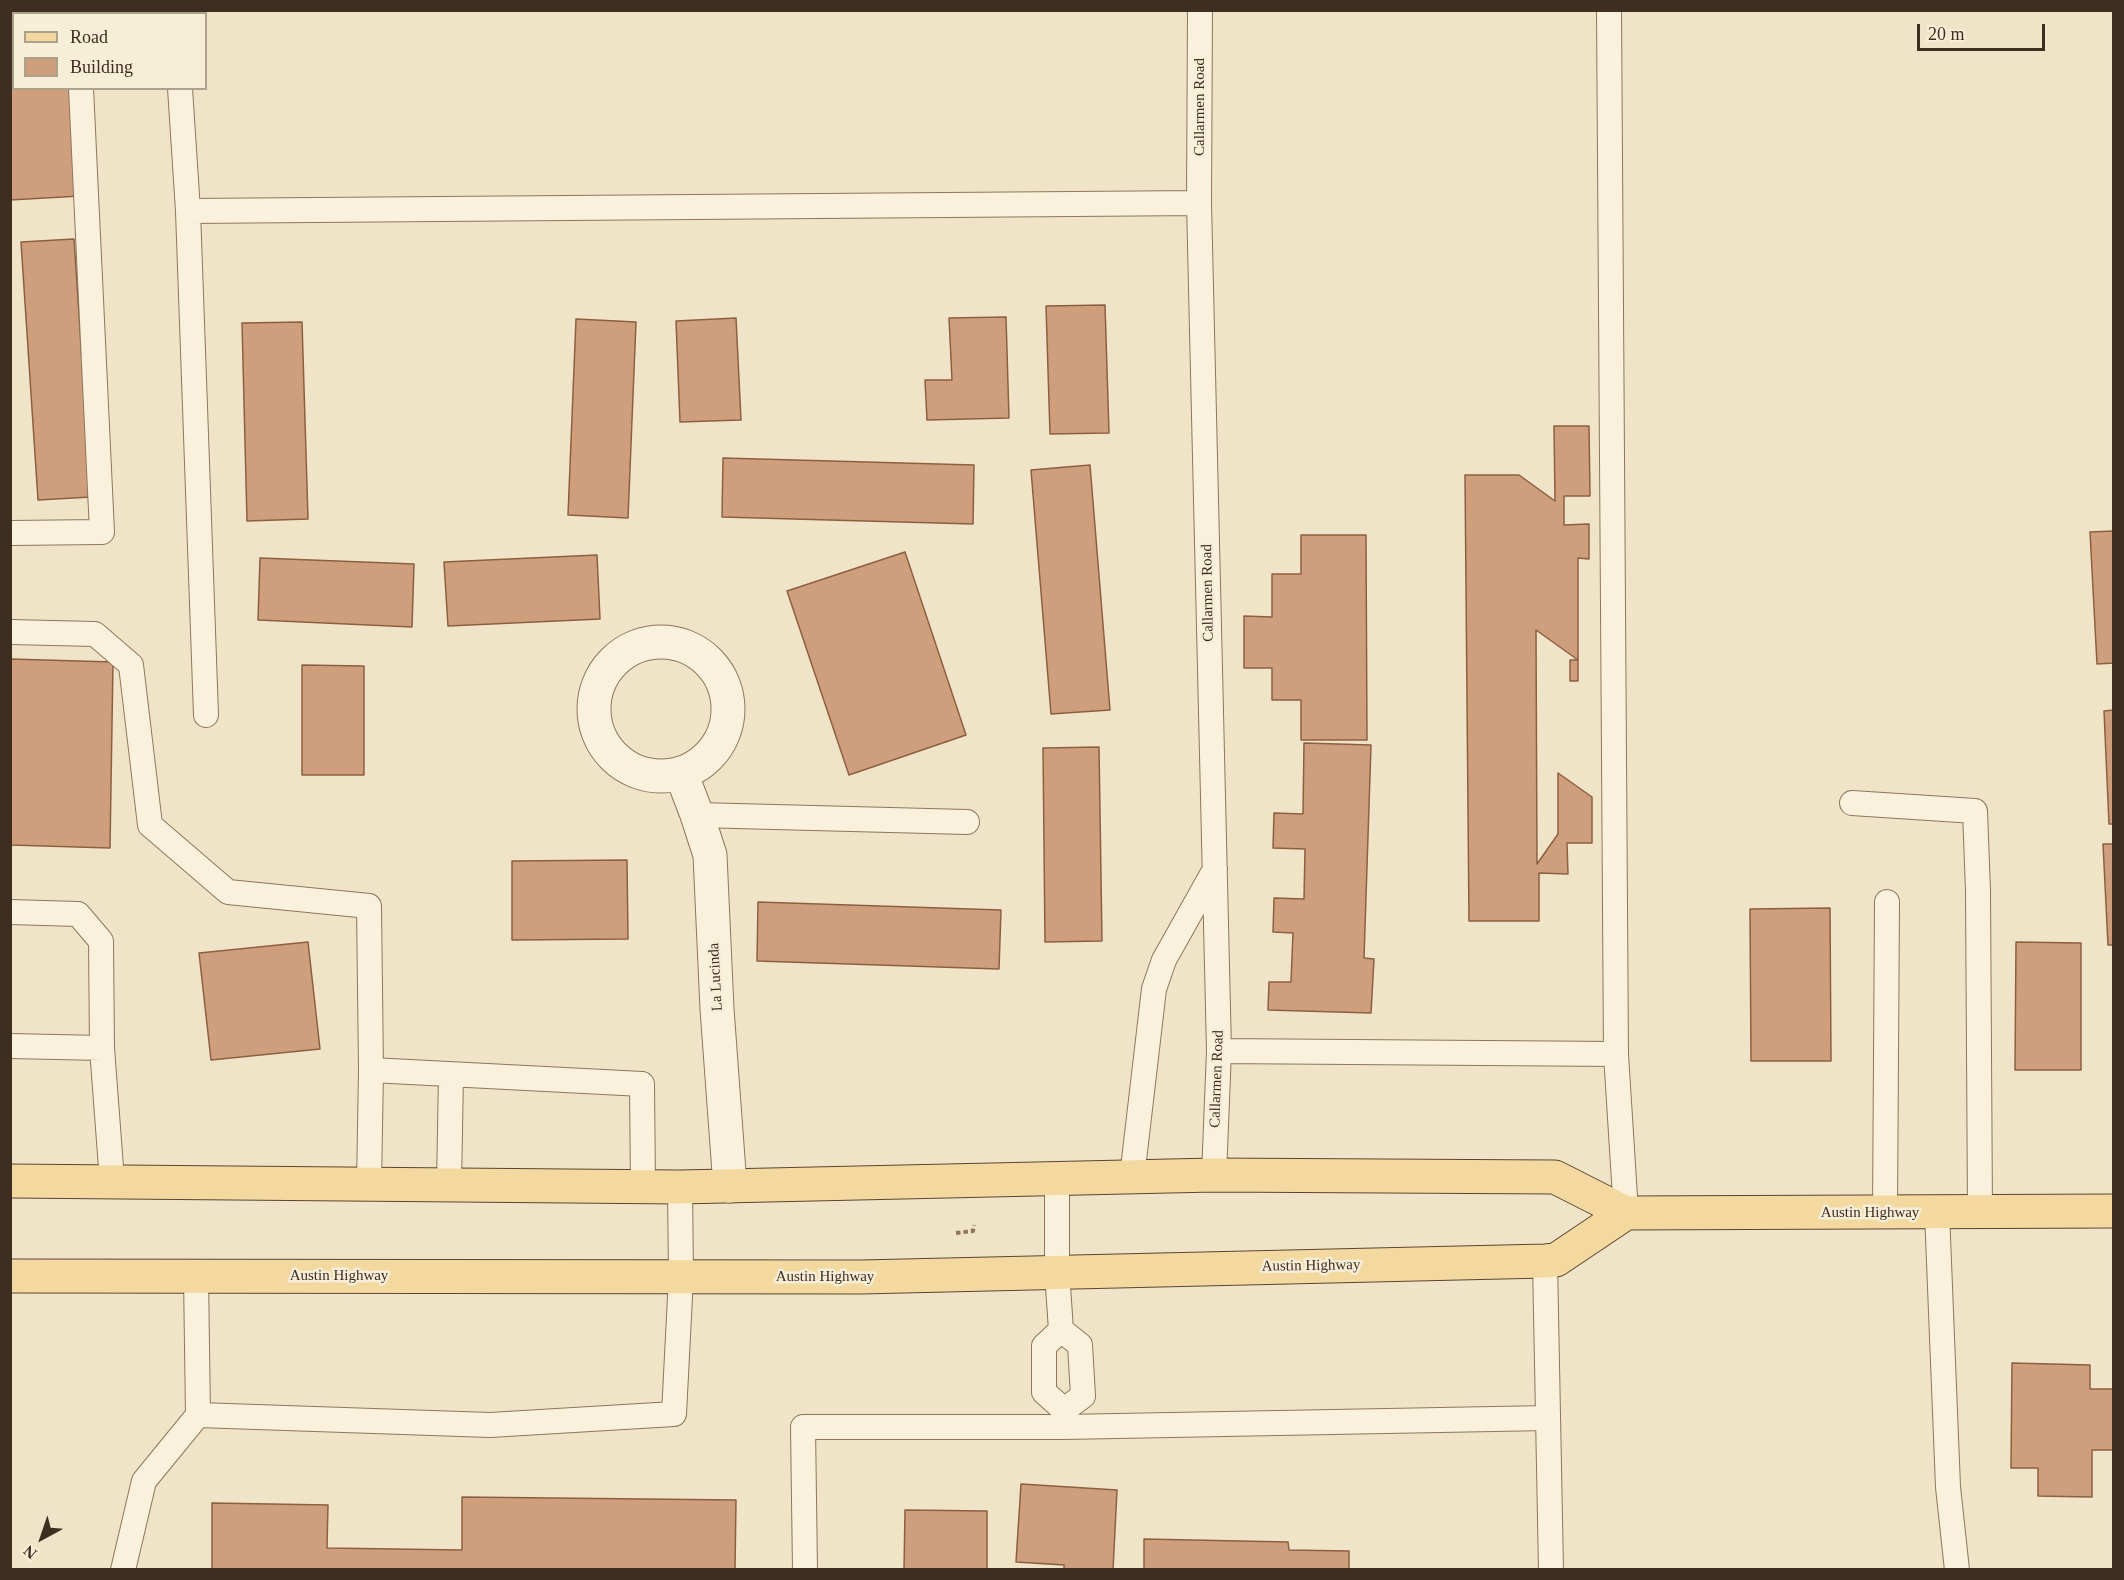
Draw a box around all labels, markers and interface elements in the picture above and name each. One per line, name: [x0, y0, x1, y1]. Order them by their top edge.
legend: [12, 12, 207, 90]
scale bar: [1920, 12, 2048, 50]
text: 20 m: [1928, 24, 1965, 44]
text: Road: [70, 27, 108, 47]
text: Building: [70, 57, 133, 77]
street label: Callarmen Road: [1191, 58, 1209, 156]
street label: Callarmen Road: [1198, 544, 1218, 642]
street label: La Lucinda: [705, 942, 727, 1012]
street label: Callarmen Road: [1206, 1030, 1228, 1128]
street label: Austin Highway: [1821, 1204, 1919, 1222]
street label: Austin Highway: [1261, 1256, 1361, 1276]
street label: Austin Highway: [290, 1267, 388, 1285]
street label: Austin Highway: [776, 1268, 874, 1286]
north arrow: [12, 1508, 72, 1568]
text: N: [20, 1542, 40, 1562]

